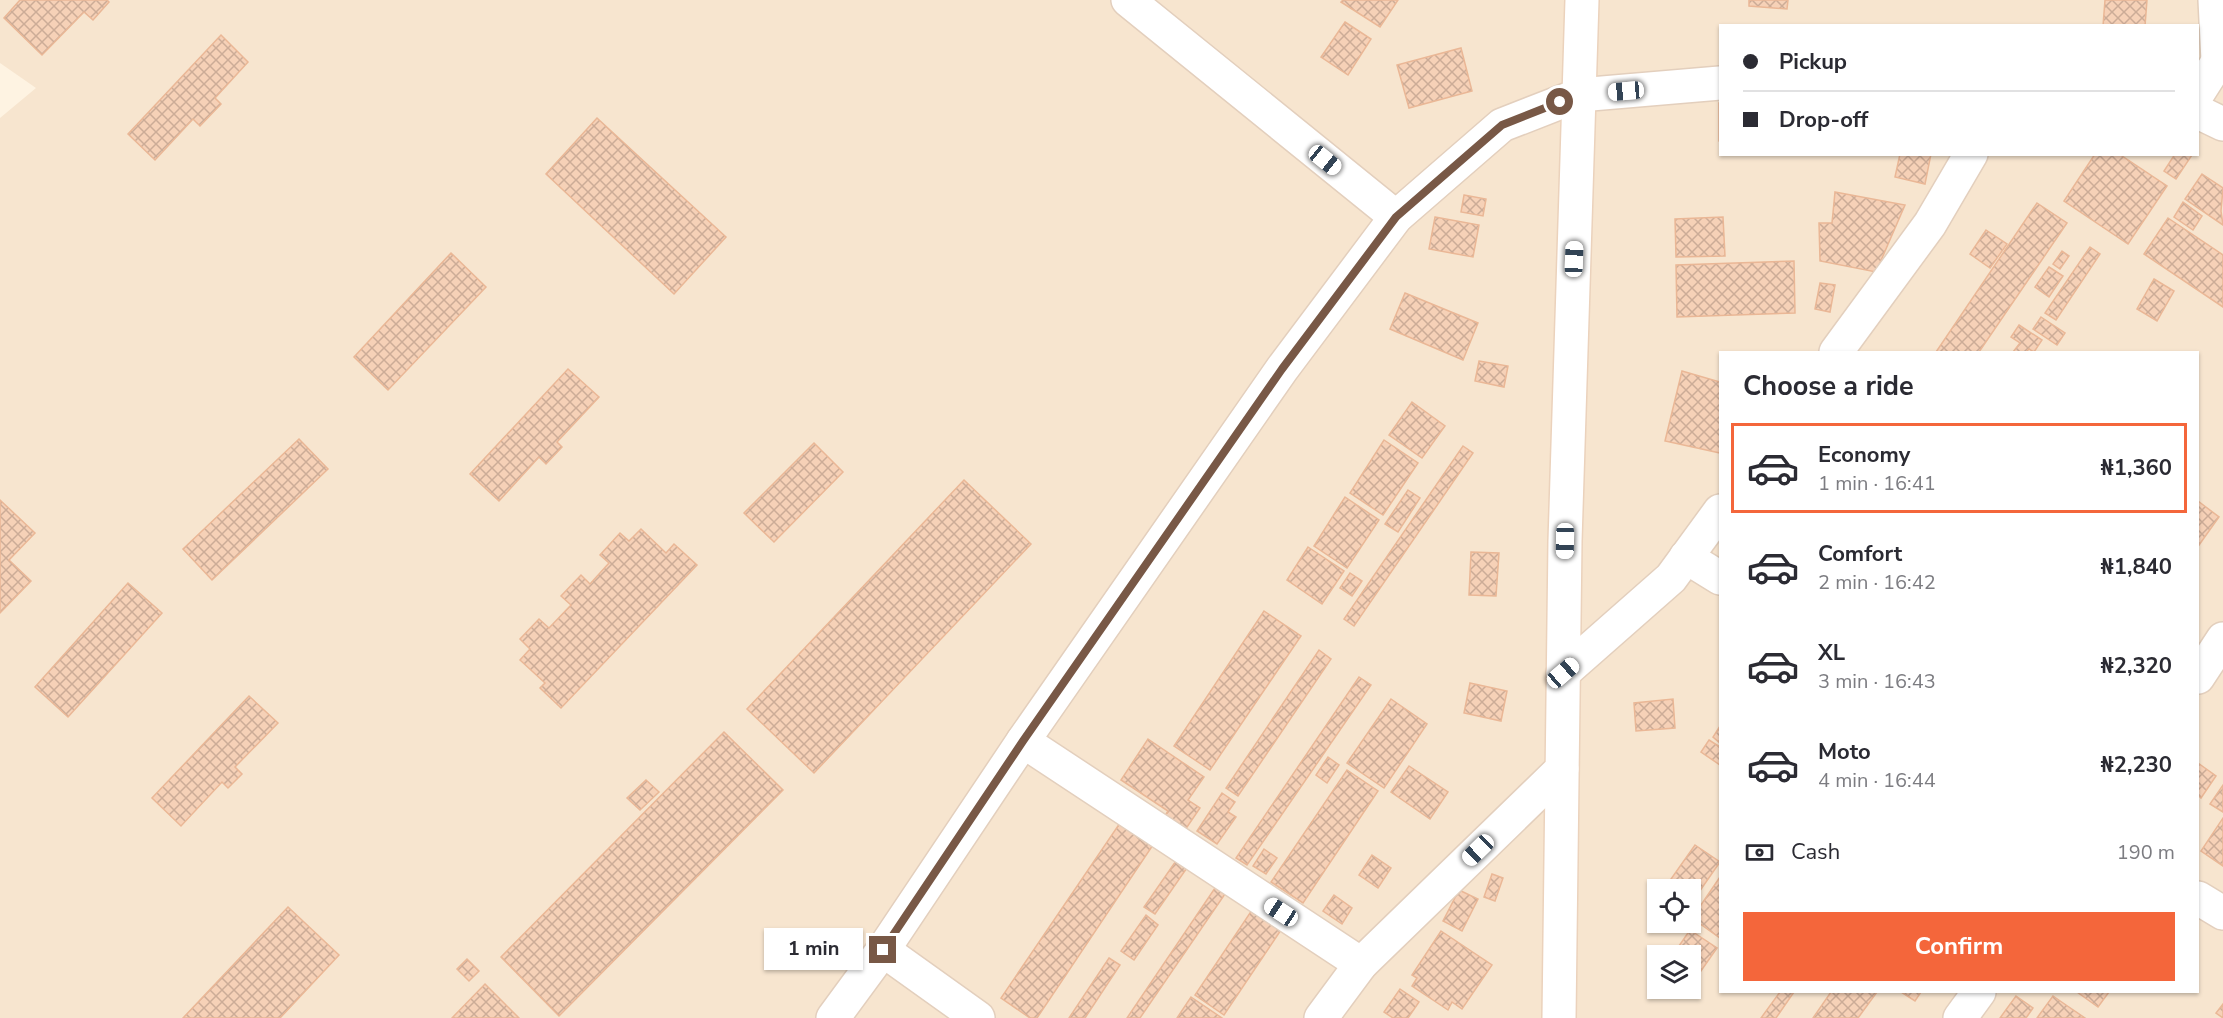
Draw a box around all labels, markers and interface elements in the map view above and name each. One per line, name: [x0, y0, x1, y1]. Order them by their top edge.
text: Pickup: [1779, 47, 1847, 77]
car: [1607, 80, 1645, 102]
route start: [1546, 88, 1573, 115]
text: Drop-off: [1779, 105, 1868, 135]
car: [1305, 142, 1345, 178]
car: [1564, 241, 1584, 277]
text: Choose a ride: [1743, 368, 1914, 405]
text: Economy: [1818, 440, 1910, 470]
icon: car: [1746, 441, 1800, 495]
text: ₦1,360: [2101, 453, 2172, 483]
text: 1 min · 16:41: [1818, 470, 1936, 497]
car: [1556, 523, 1574, 559]
text: Comfort: [1818, 539, 1902, 569]
icon: car: [1746, 540, 1800, 594]
text: ₦1,840: [2101, 552, 2172, 582]
text: 2 min · 16:42: [1818, 569, 1936, 596]
text: XL: [1818, 638, 1845, 668]
icon: car: [1746, 639, 1800, 693]
text: ₦2,320: [2101, 651, 2172, 681]
car: [1544, 654, 1582, 692]
text: 3 min · 16:43: [1818, 668, 1936, 695]
text: Moto: [1818, 737, 1871, 767]
icon: car: [1746, 738, 1800, 792]
text: ₦2,230: [2101, 750, 2172, 780]
text: 4 min · 16:44: [1818, 767, 1936, 794]
car: [1459, 831, 1497, 869]
icon: cash: [1743, 836, 1776, 869]
text: Cash: [1791, 837, 1840, 867]
text: 190 m: [2117, 839, 2175, 866]
map controls: [1647, 879, 1701, 999]
button: locate: [1647, 879, 1701, 933]
car: [1261, 895, 1301, 929]
button: Confirm: [1743, 912, 2175, 981]
callout: 1 min: [763, 929, 862, 971]
text: 1 min: [788, 935, 839, 962]
route end: [869, 936, 896, 963]
button: layers: [1647, 945, 1701, 999]

